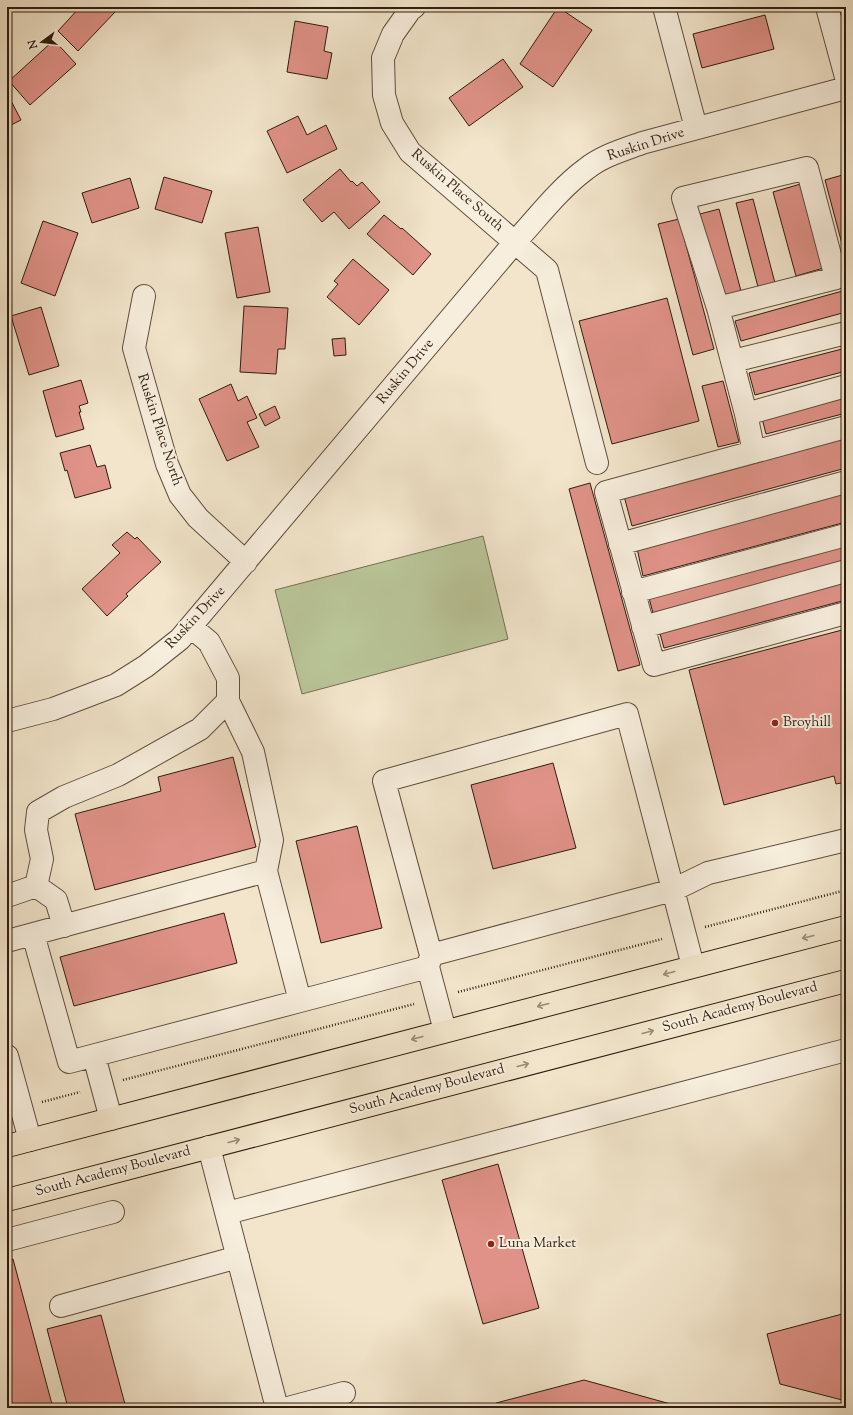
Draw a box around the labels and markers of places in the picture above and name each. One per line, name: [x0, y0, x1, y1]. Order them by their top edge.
place label: Broyhill: [783, 713, 831, 733]
marker: Broyhill: [770, 718, 780, 728]
place label: Luna Market: [499, 1234, 576, 1254]
marker: Luna Market: [486, 1239, 496, 1249]

